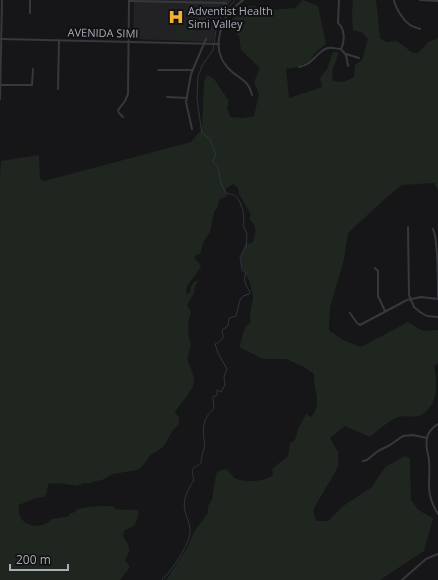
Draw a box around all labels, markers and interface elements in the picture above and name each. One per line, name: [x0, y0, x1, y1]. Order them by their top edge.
place label: Adventist Health Simi Valley: [188, 3, 273, 31]
hospital icon: Adventist Health Simi Valley: [167, 8, 185, 26]
street label: AVENIDA SIMI: [67, 24, 139, 41]
scale bar: [10, 546, 68, 572]
text: 200 m: [16, 551, 51, 568]

